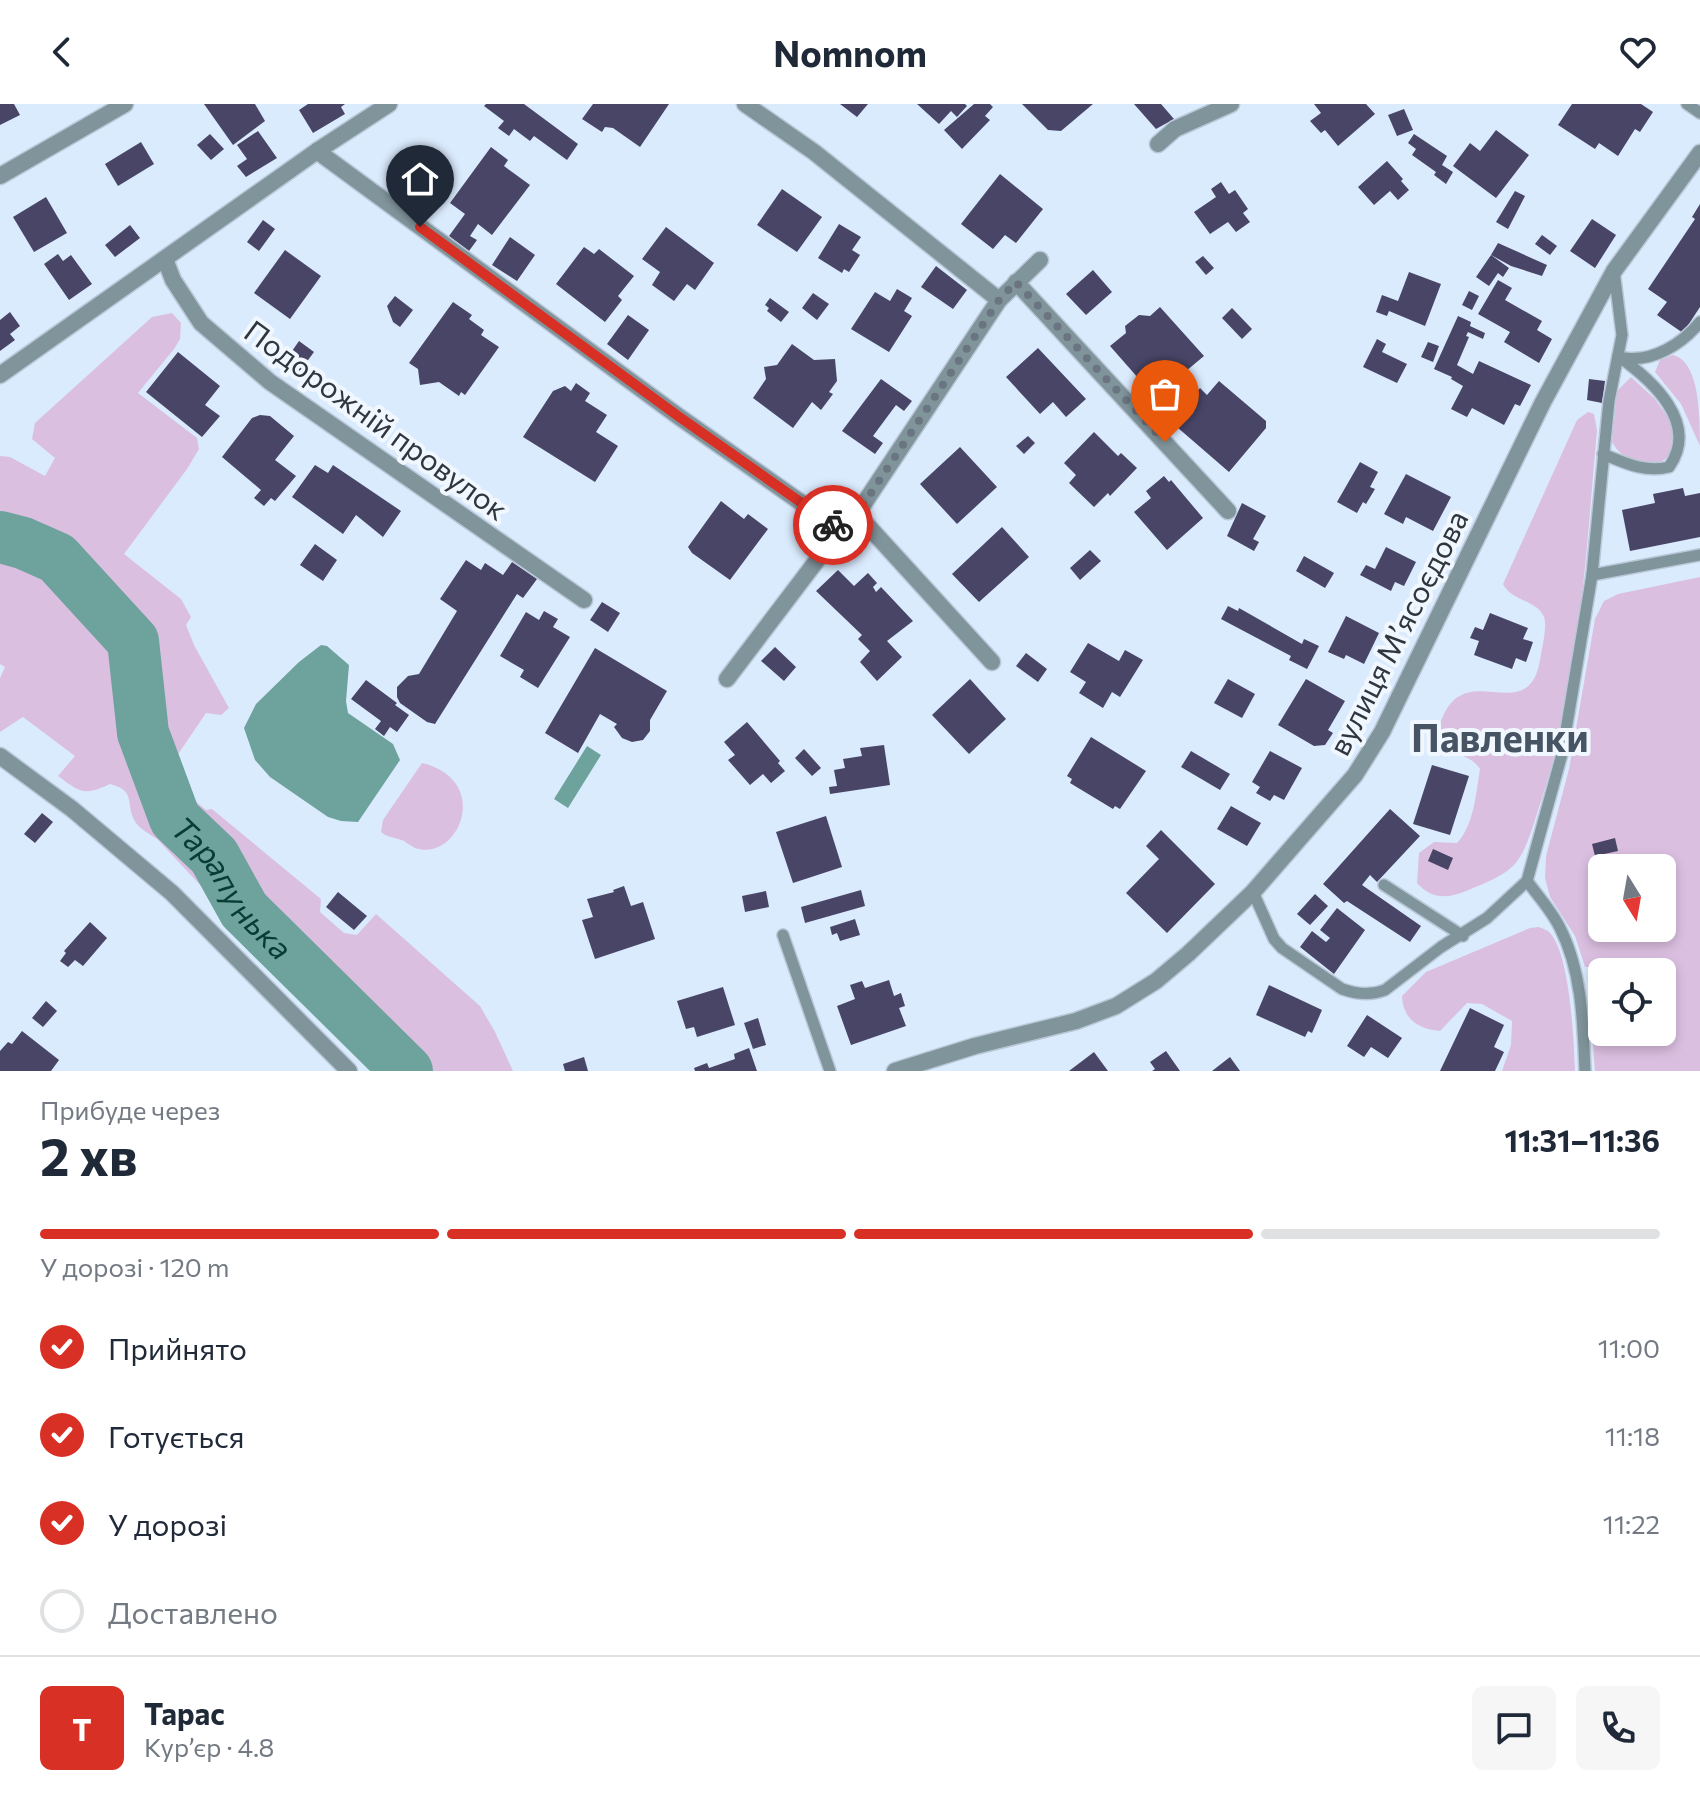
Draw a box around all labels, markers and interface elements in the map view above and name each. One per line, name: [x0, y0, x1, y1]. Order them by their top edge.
icon: back: [40, 30, 84, 74]
text: Nomnom: [773, 30, 927, 74]
icon: heart: [1616, 30, 1660, 74]
pin: [386, 145, 454, 227]
icon: home: [398, 157, 442, 201]
street label: Подорожній провулок: [238, 311, 516, 527]
pin: [1131, 360, 1199, 442]
icon: bag: [1143, 372, 1187, 416]
courier: [793, 485, 873, 565]
icon: bike: [811, 503, 855, 547]
street label: вулиця Мʼясоєдова: [1319, 503, 1475, 761]
district label: Павленки: [1411, 713, 1589, 760]
water label: Тарапунька: [164, 807, 302, 967]
north arrow: [1588, 854, 1676, 942]
map controls: [1588, 854, 1676, 1046]
button: locate: [1588, 958, 1676, 1046]
text: Прибуде через: [40, 1094, 220, 1125]
text: 11:31–11:36: [1504, 1121, 1660, 1158]
text: 2 хв: [40, 1123, 137, 1187]
text: У дорозі · 120 m: [40, 1251, 229, 1282]
icon: check: [40, 1325, 84, 1369]
text: Прийнято: [108, 1329, 247, 1366]
text: 11:00: [1598, 1332, 1660, 1363]
icon: check: [40, 1413, 84, 1457]
text: Готується: [108, 1417, 245, 1454]
text: 11:18: [1605, 1420, 1660, 1451]
icon: check: [40, 1501, 84, 1545]
text: У дорозі: [108, 1505, 227, 1542]
text: 11:22: [1603, 1508, 1660, 1539]
text: Доставлено: [108, 1593, 278, 1630]
button: chat: [1472, 1686, 1556, 1770]
button: phone: [1576, 1686, 1660, 1770]
text: Тарас: [144, 1694, 225, 1731]
text: Т: [72, 1710, 92, 1747]
text: Кур’єр · 4.8: [144, 1731, 274, 1762]

